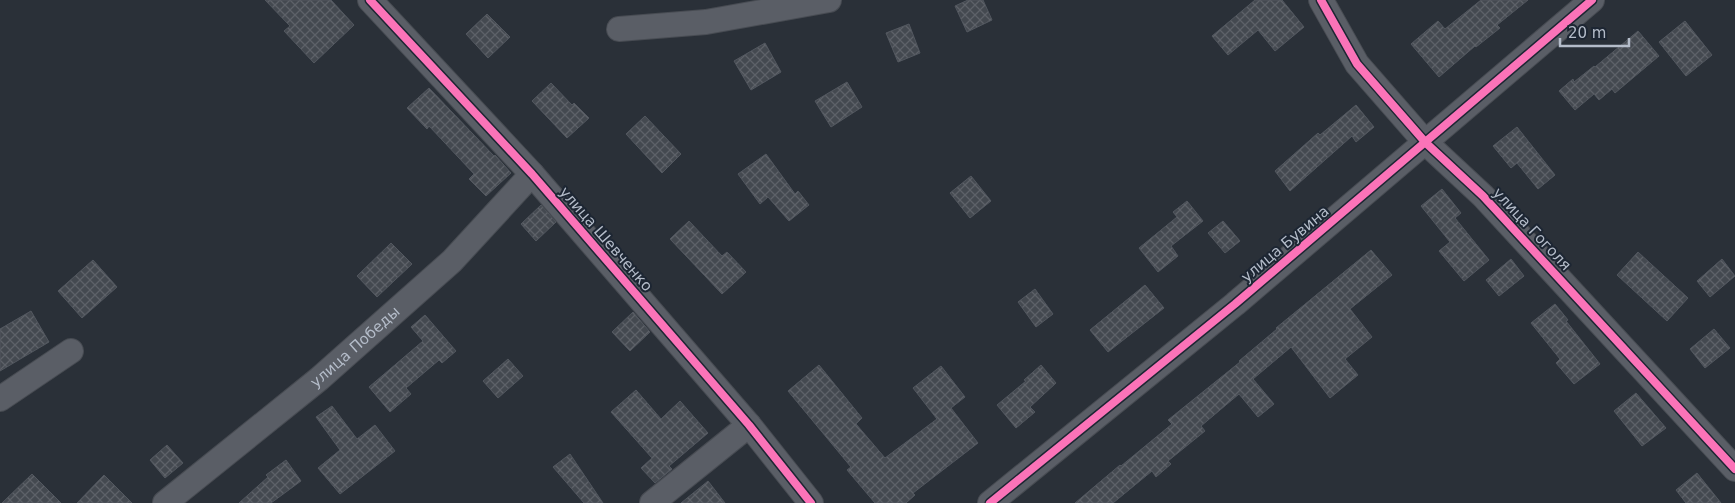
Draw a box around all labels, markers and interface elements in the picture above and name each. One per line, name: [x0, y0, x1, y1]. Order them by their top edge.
scale bar: [1560, 15, 1629, 47]
text: 20 m: [1568, 24, 1606, 42]
street label: улица Шевченко: [556, 183, 656, 295]
street label: улица Гоголя: [1489, 184, 1575, 274]
street label: улица Бувина: [1237, 202, 1333, 286]
street label: улица Победы: [307, 303, 404, 391]

